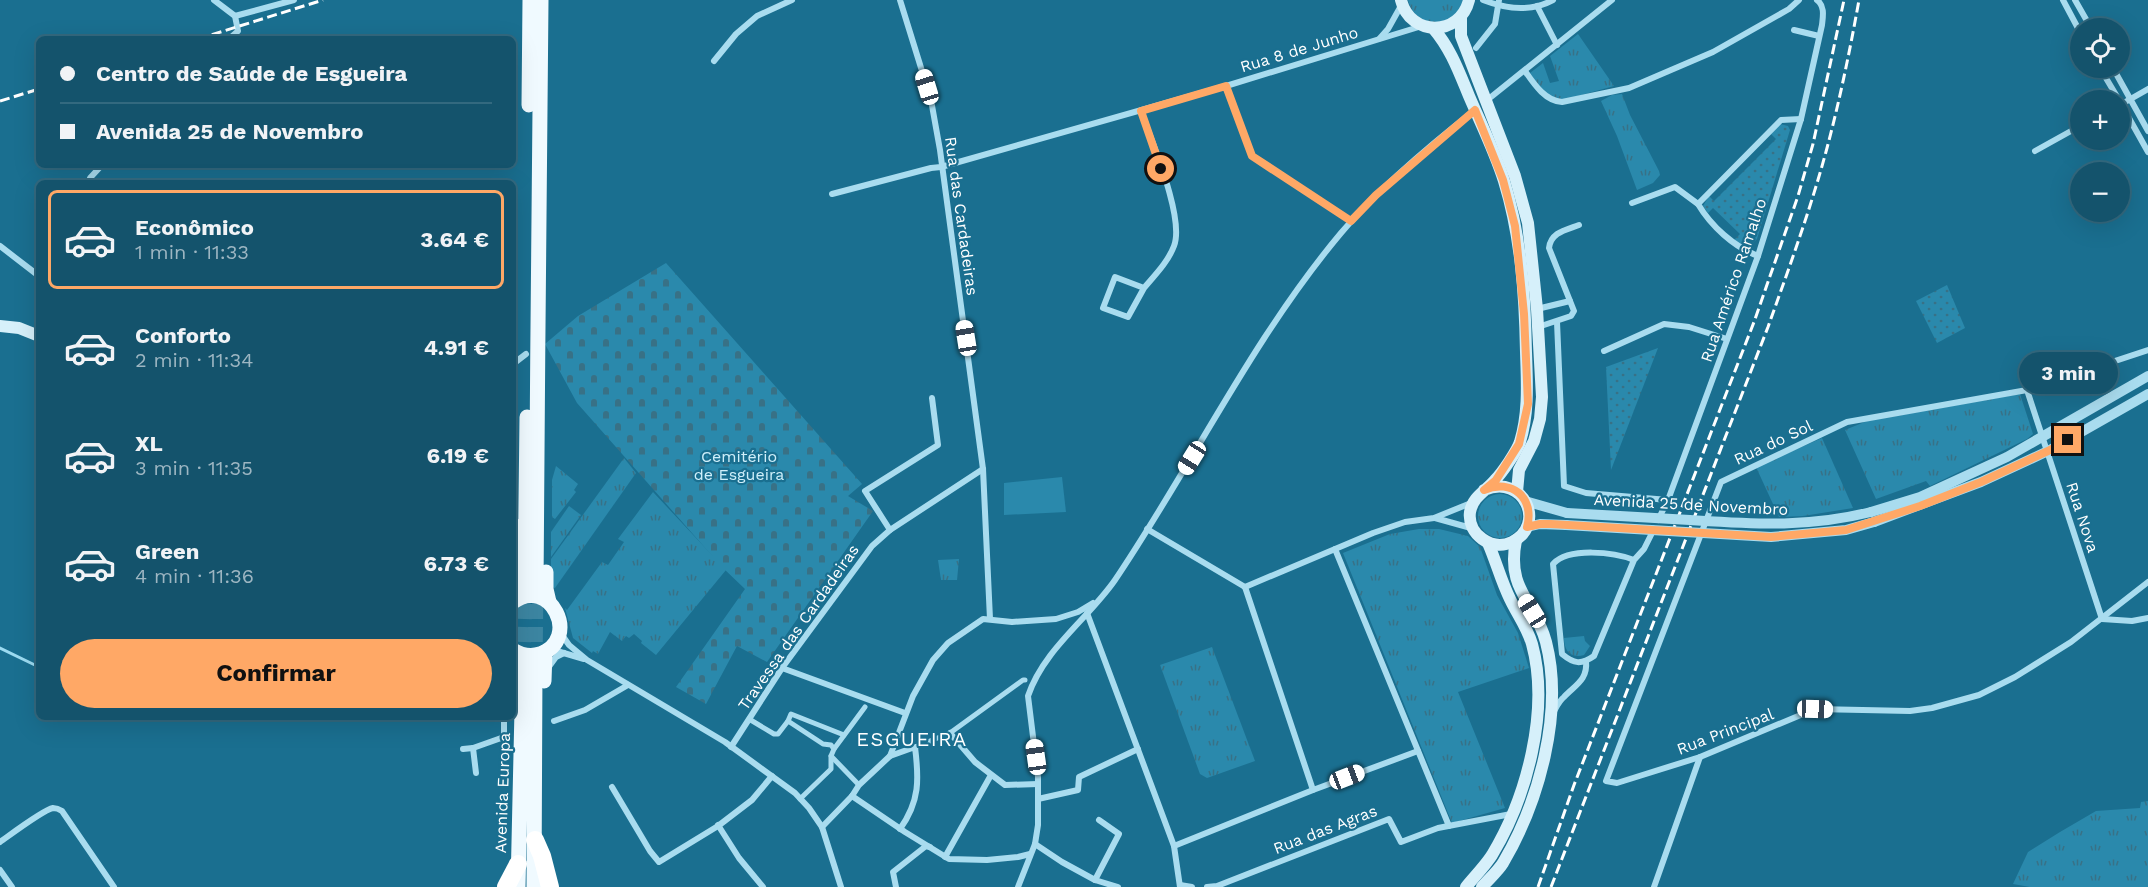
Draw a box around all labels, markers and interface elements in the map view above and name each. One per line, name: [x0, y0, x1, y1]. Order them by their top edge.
map controls: [2070, 18, 2130, 222]
button: locate: [2070, 18, 2130, 78]
street label: Rua 8 de Junho: [1238, 23, 1360, 76]
text: Centro de Saúde de Esgueira: [96, 61, 407, 86]
car: [913, 67, 941, 107]
button: +: [2070, 90, 2130, 150]
text: Avenida 25 de Novembro: [96, 119, 364, 144]
street label: Rua das Cardadeiras: [941, 135, 982, 297]
route start: [1147, 155, 1174, 182]
button: −: [2070, 162, 2130, 222]
street label: Rua Américo Ramalho: [1696, 196, 1770, 365]
icon: car: [63, 213, 117, 267]
text: Econômico: [135, 215, 254, 240]
text: 3.64 €: [420, 227, 489, 252]
text: 1 min · 11:33: [135, 240, 249, 264]
car: [954, 319, 978, 357]
icon: car: [63, 321, 117, 375]
text: Conforto: [135, 323, 231, 348]
text: 4.91 €: [424, 335, 489, 360]
text: 2 min · 11:34: [135, 348, 253, 372]
callout: 3 min: [2018, 353, 2118, 395]
text: 3 min: [2041, 361, 2096, 385]
street label: Rua do Sol: [1731, 416, 1816, 469]
route end: [2054, 426, 2081, 453]
icon: car: [63, 429, 117, 483]
text: XL: [135, 431, 163, 456]
car: [1175, 438, 1209, 478]
text: 6.19 €: [427, 443, 489, 468]
park label: Cemitério de Esgueira: [694, 447, 784, 484]
text: 3 min · 11:35: [135, 456, 253, 480]
street label: Rua Nova: [2062, 480, 2103, 555]
street label: Avenida 25 de Novembro: [1593, 490, 1789, 519]
icon: car: [63, 537, 117, 591]
text: Green: [135, 539, 199, 564]
street label: Travessa das Cardadeiras: [734, 541, 863, 714]
text: 6.73 €: [423, 551, 489, 576]
text: 4 min · 11:36: [135, 564, 254, 588]
car: [1515, 591, 1549, 631]
button: Confirmar: [60, 639, 492, 708]
car: [1797, 699, 1833, 719]
street label: Rua Principal: [1674, 704, 1776, 759]
district label: ESGUEIRA: [856, 727, 968, 751]
street label: Avenida Europa: [491, 732, 514, 854]
car: [1025, 738, 1047, 776]
car: [1327, 762, 1367, 792]
street label: Rua das Agras: [1271, 801, 1380, 858]

